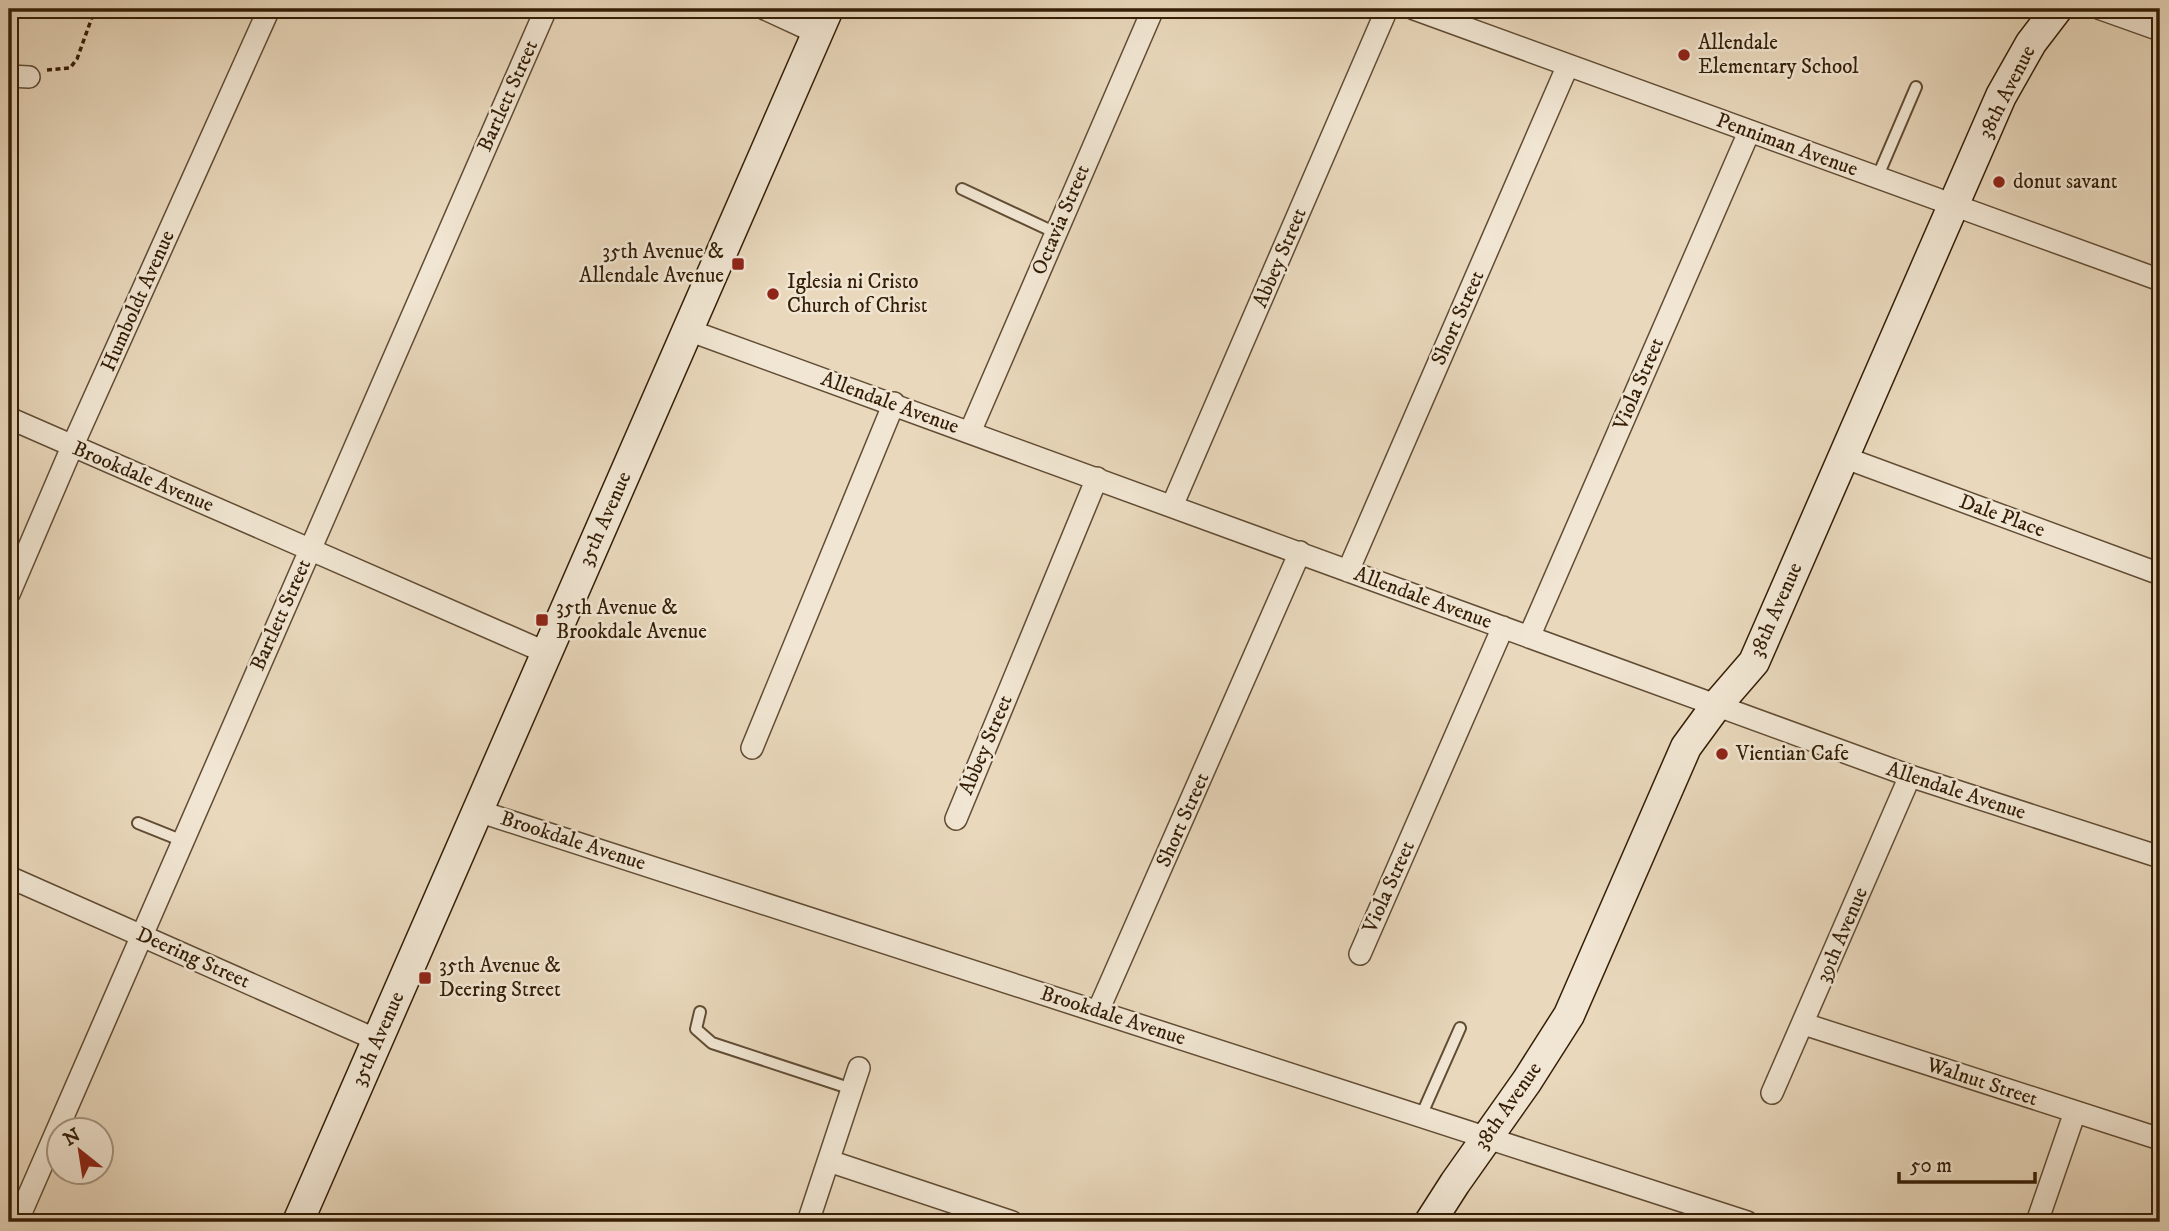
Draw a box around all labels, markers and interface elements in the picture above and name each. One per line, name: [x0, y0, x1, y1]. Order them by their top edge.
place label: Allendale Elementary School: [1698, 30, 1859, 80]
street label: Bartlett Street: [472, 36, 544, 156]
street label: 38th Avenue: [1972, 41, 2042, 143]
marker: Allendale Elementary School: [1676, 47, 1692, 63]
street label: Penniman Avenue: [1713, 107, 1862, 183]
street label: Octavia Street: [1026, 161, 1096, 279]
place label: donut savant: [2013, 169, 2118, 195]
marker: donut savant: [1991, 174, 2007, 190]
street label: Abbey Street: [1247, 204, 1313, 312]
street label: Humboldt Avenue: [95, 226, 181, 376]
place label: 35th Avenue & Allendale Avenue: [579, 239, 724, 289]
marker: 35th Avenue & Allendale Avenue: [730, 256, 746, 272]
street label: Short Street: [1426, 266, 1490, 369]
place label: Iglesia ni Cristo Church of Christ: [787, 269, 928, 319]
marker: Iglesia ni Cristo Church of Christ: [765, 286, 781, 302]
street label: Viola Street: [1607, 334, 1670, 435]
street label: Allendale Avenue: [817, 366, 963, 440]
street label: Brookdale Avenue: [68, 436, 218, 519]
street label: 35th Avenue: [573, 467, 638, 570]
street label: Dale Place: [1956, 489, 2049, 544]
street label: Bartlett Street: [245, 555, 317, 675]
street label: 38th Avenue: [1744, 558, 1809, 661]
street label: Allendale Avenue: [1350, 561, 1496, 635]
place label: 35th Avenue & Brookdale Avenue: [556, 595, 707, 645]
marker: 35th Avenue & Brookdale Avenue: [534, 612, 550, 628]
street label: Abbey Street: [953, 691, 1019, 799]
place label: Vientian Cafe: [1735, 741, 1849, 767]
marker: Vientian Cafe: [1714, 746, 1730, 762]
street label: Allendale Avenue: [1883, 756, 2029, 826]
street label: Short Street: [1151, 768, 1215, 871]
street label: Brookdale Avenue: [497, 805, 649, 877]
street label: Viola Street: [1357, 837, 1421, 938]
street label: 39th Avenue: [1810, 883, 1874, 987]
street label: Deering Street: [132, 921, 254, 995]
place label: 35th Avenue & Deering Street: [439, 953, 561, 1003]
marker: 35th Avenue & Deering Street: [417, 970, 433, 986]
street label: Brookdale Avenue: [1037, 980, 1189, 1052]
street label: 35th Avenue: [346, 987, 411, 1090]
street label: Walnut Street: [1922, 1052, 2041, 1112]
street label: 38th Avenue: [1468, 1057, 1548, 1155]
north arrow: [46, 1116, 116, 1186]
text: N: [60, 1124, 85, 1151]
scale bar: [1899, 1140, 2036, 1184]
text: 50 m: [1910, 1153, 1952, 1179]

